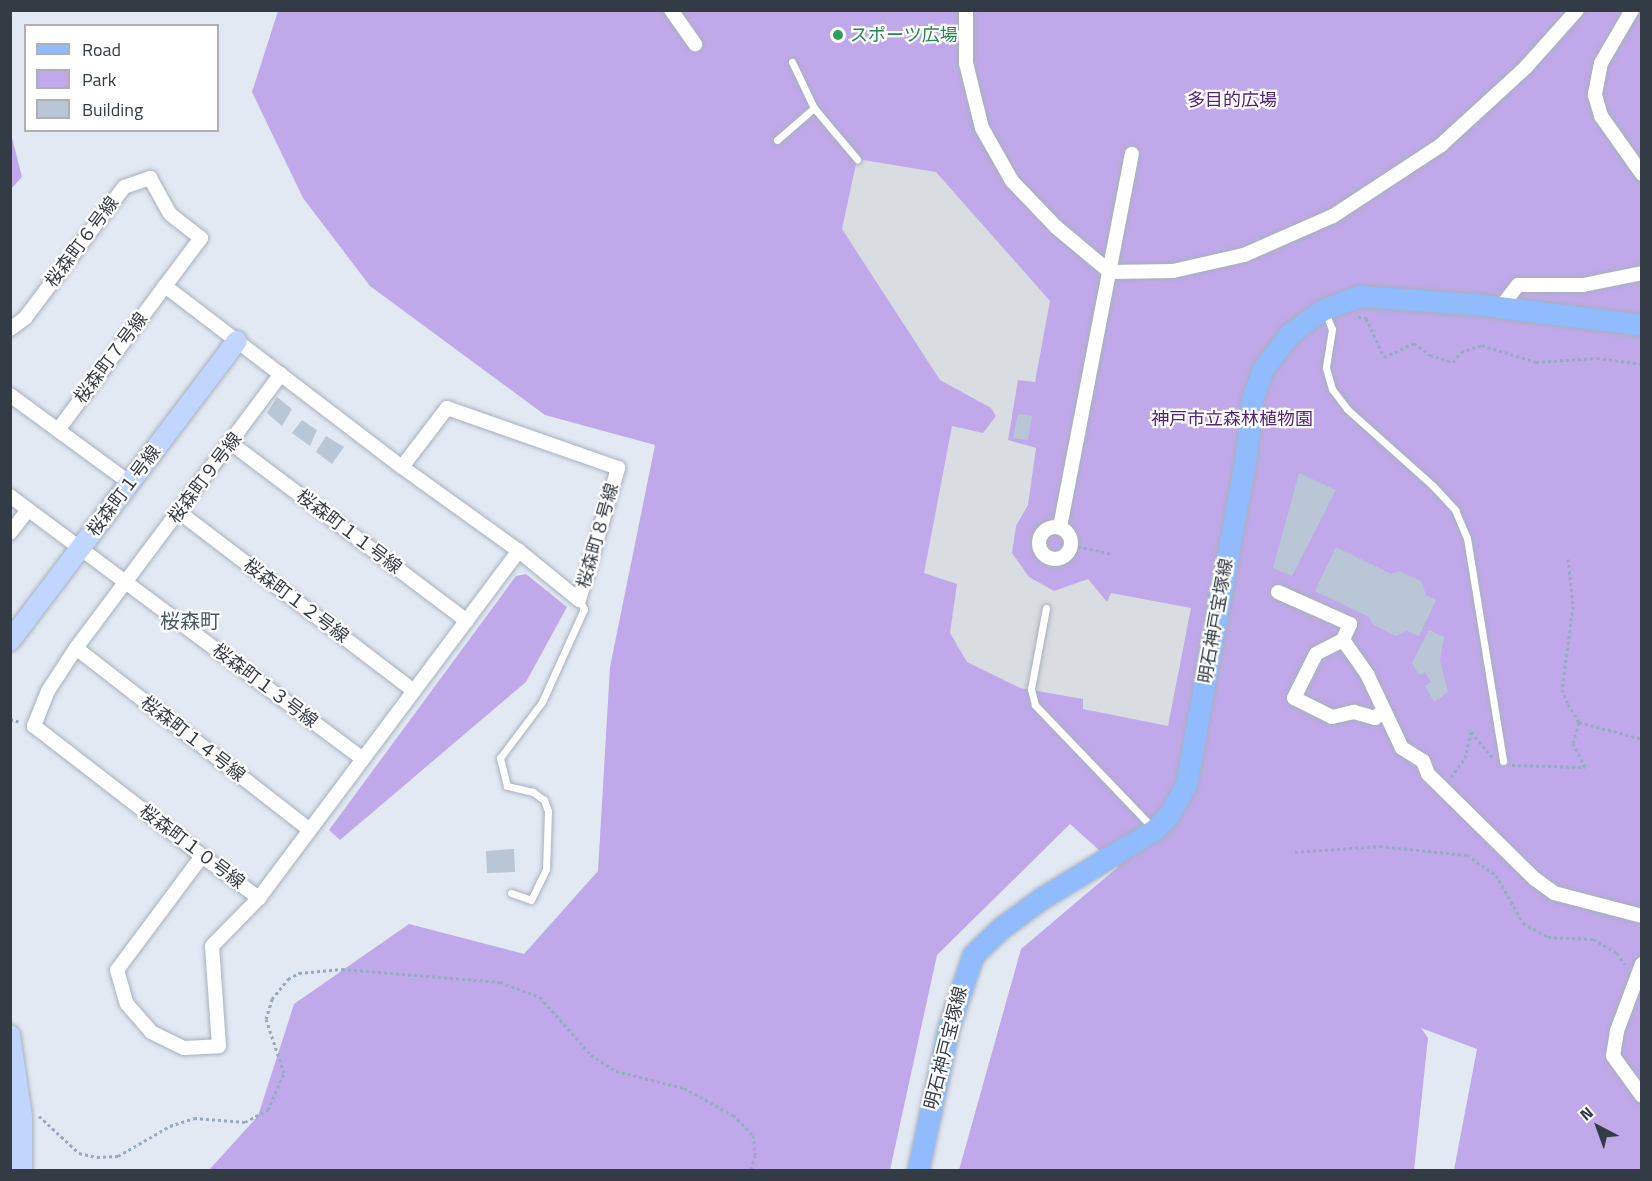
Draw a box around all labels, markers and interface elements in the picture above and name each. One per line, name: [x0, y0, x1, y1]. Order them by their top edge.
legend: [24, 24, 219, 132]
place label: スポーツ広場: [850, 24, 958, 46]
marker: スポーツ広場: [831, 28, 845, 42]
text: Road: [82, 36, 121, 63]
text: Park: [82, 66, 116, 93]
park label: 多目的広場: [1187, 89, 1277, 111]
text: Building: [82, 96, 143, 123]
street label: 桜森町６号線: [41, 192, 123, 292]
street label: 桜森町７号線: [70, 308, 152, 408]
park label: 神戸市立森林植物園: [1151, 408, 1313, 430]
street label: 桜森町９号線: [164, 428, 246, 528]
street label: 桜森町１号線: [83, 441, 165, 541]
street label: 桜森町８号線: [573, 481, 623, 591]
street label: 桜森町１１号線: [292, 485, 406, 579]
street label: 桜森町１２号線: [239, 554, 353, 648]
street label: 明石神戸宝塚線: [1194, 557, 1238, 685]
district label: 桜森町: [160, 608, 220, 632]
street label: 桜森町１３号線: [208, 639, 322, 733]
street label: 桜森町１４号線: [137, 692, 249, 786]
street label: 桜森町１０号線: [135, 800, 249, 894]
street label: 明石神戸宝塚線: [920, 984, 972, 1112]
north arrow: [1568, 1097, 1628, 1157]
text: N: [1574, 1101, 1598, 1126]

